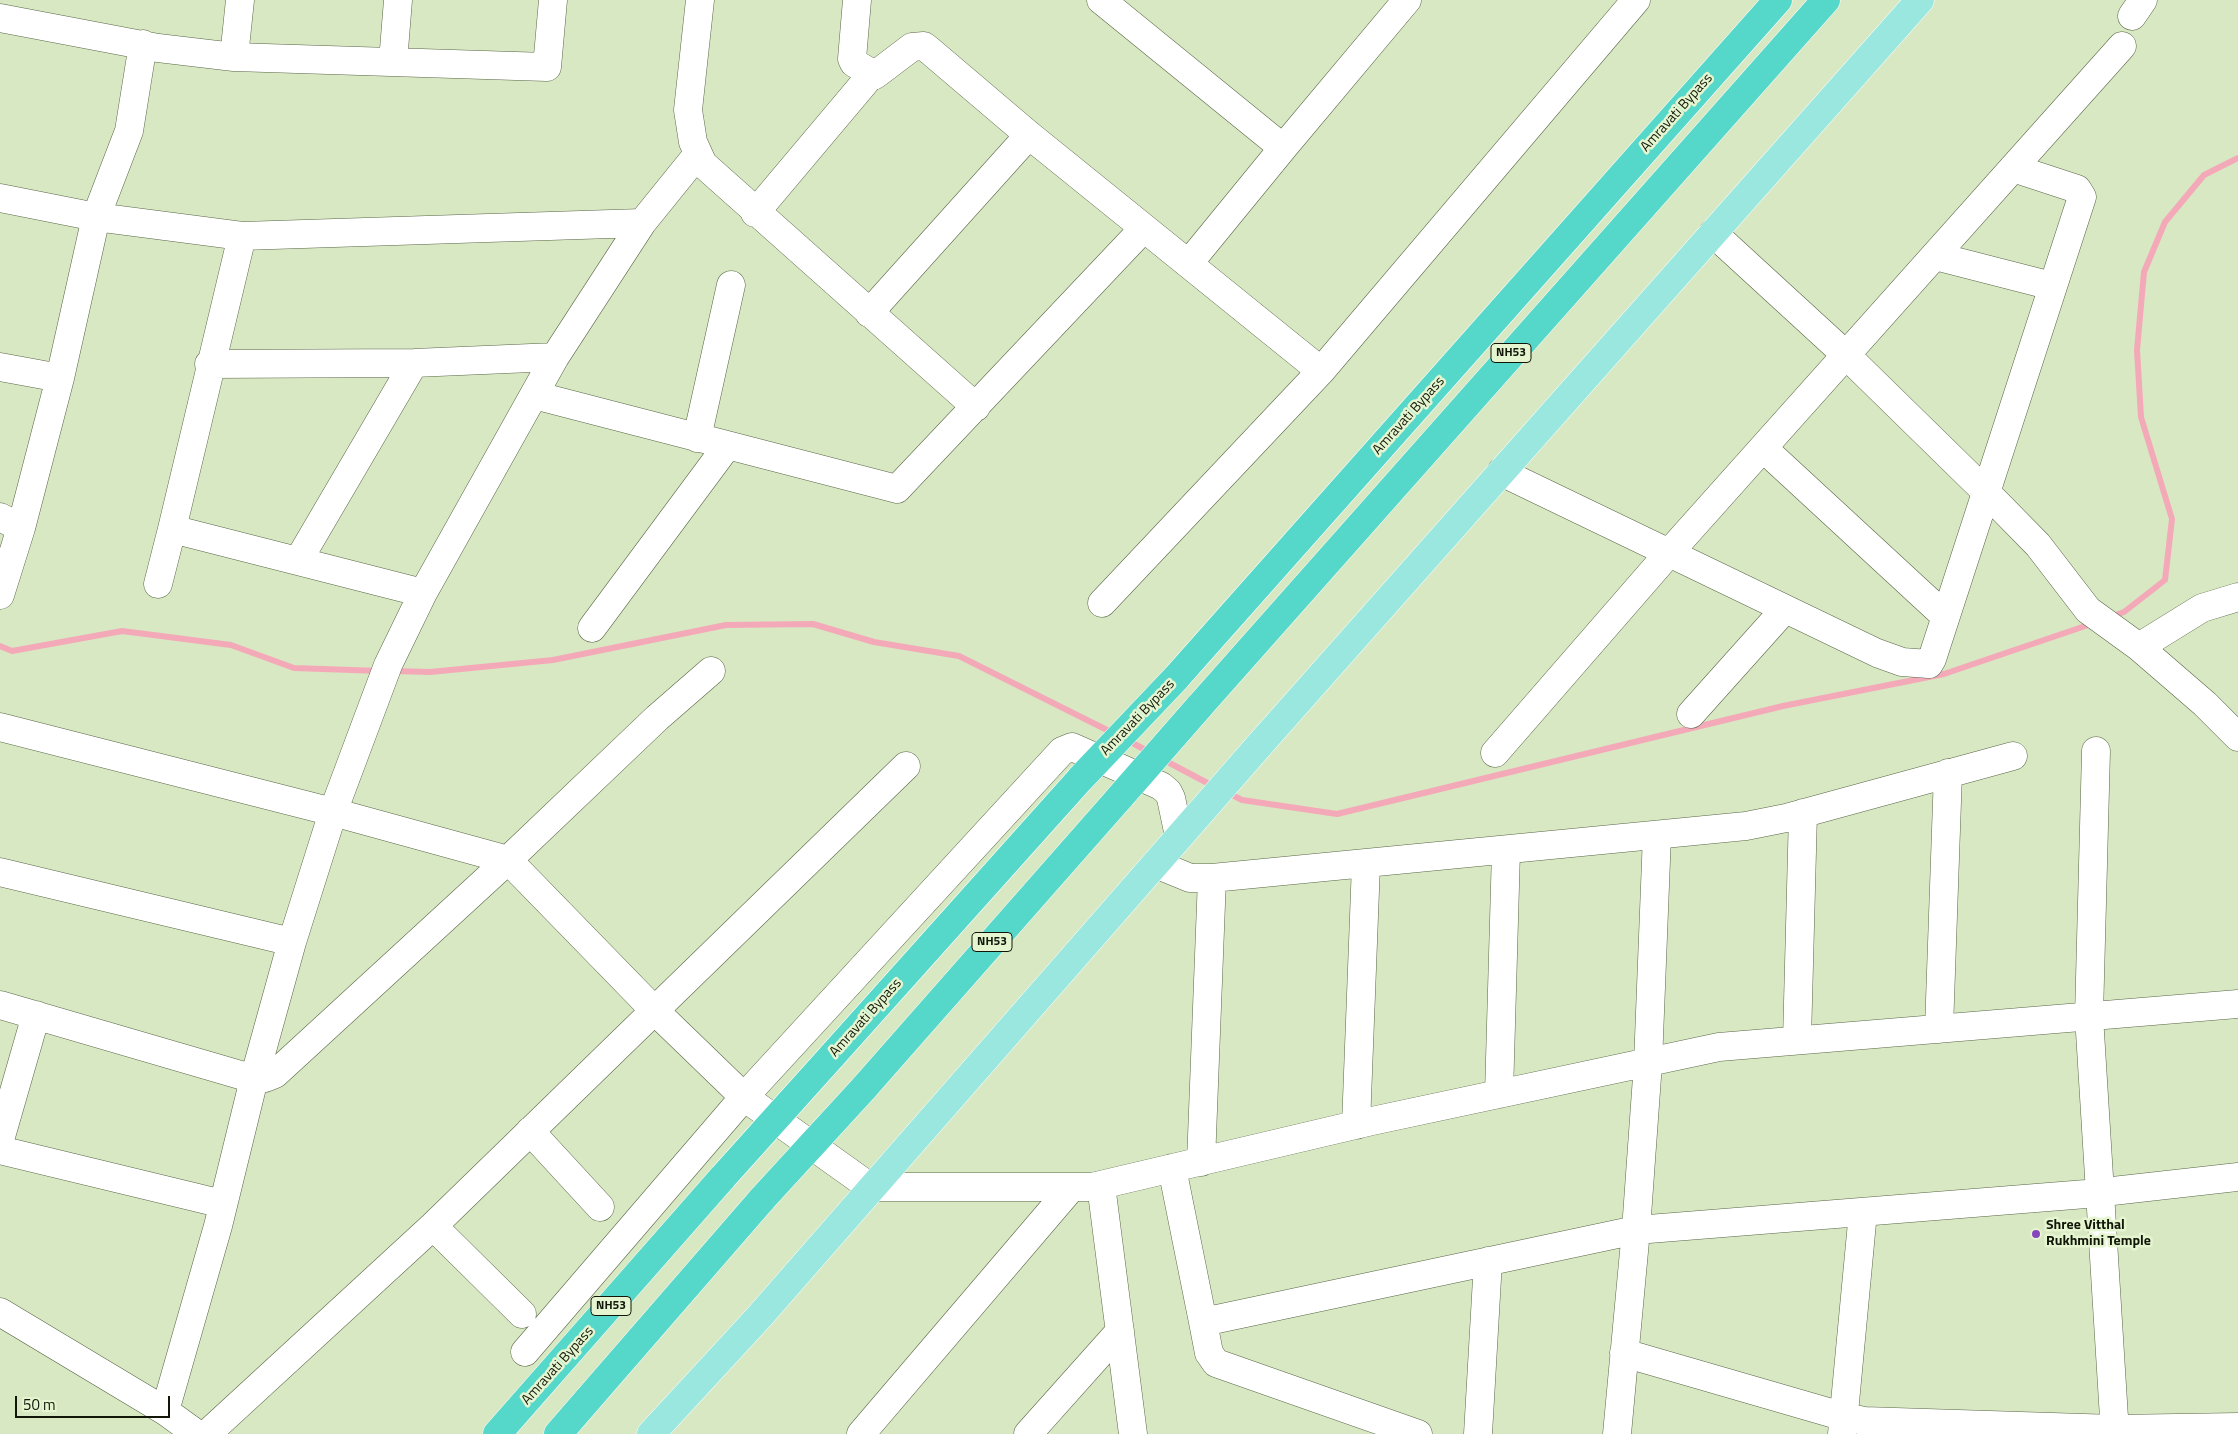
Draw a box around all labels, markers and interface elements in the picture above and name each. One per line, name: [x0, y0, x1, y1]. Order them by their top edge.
street label: Amravati Bypass: [1638, 70, 1716, 156]
road number: NH53: [1491, 343, 1531, 362]
street label: Amravati Bypass: [1370, 373, 1448, 459]
street label: Amravati Bypass: [1097, 676, 1179, 760]
road number: NH53: [972, 932, 1012, 952]
street label: Amravati Bypass: [827, 975, 905, 1061]
place label: Shree Vitthal Rukhmini Temple: [2046, 1218, 2151, 1250]
marker: Shree Vitthal Rukhmini Temple: [2030, 1228, 2042, 1240]
road number: NH53: [591, 1296, 631, 1315]
street label: Amravati Bypass: [519, 1323, 597, 1409]
scale bar: [18, 1386, 172, 1418]
text: 50 m: [23, 1393, 56, 1416]

